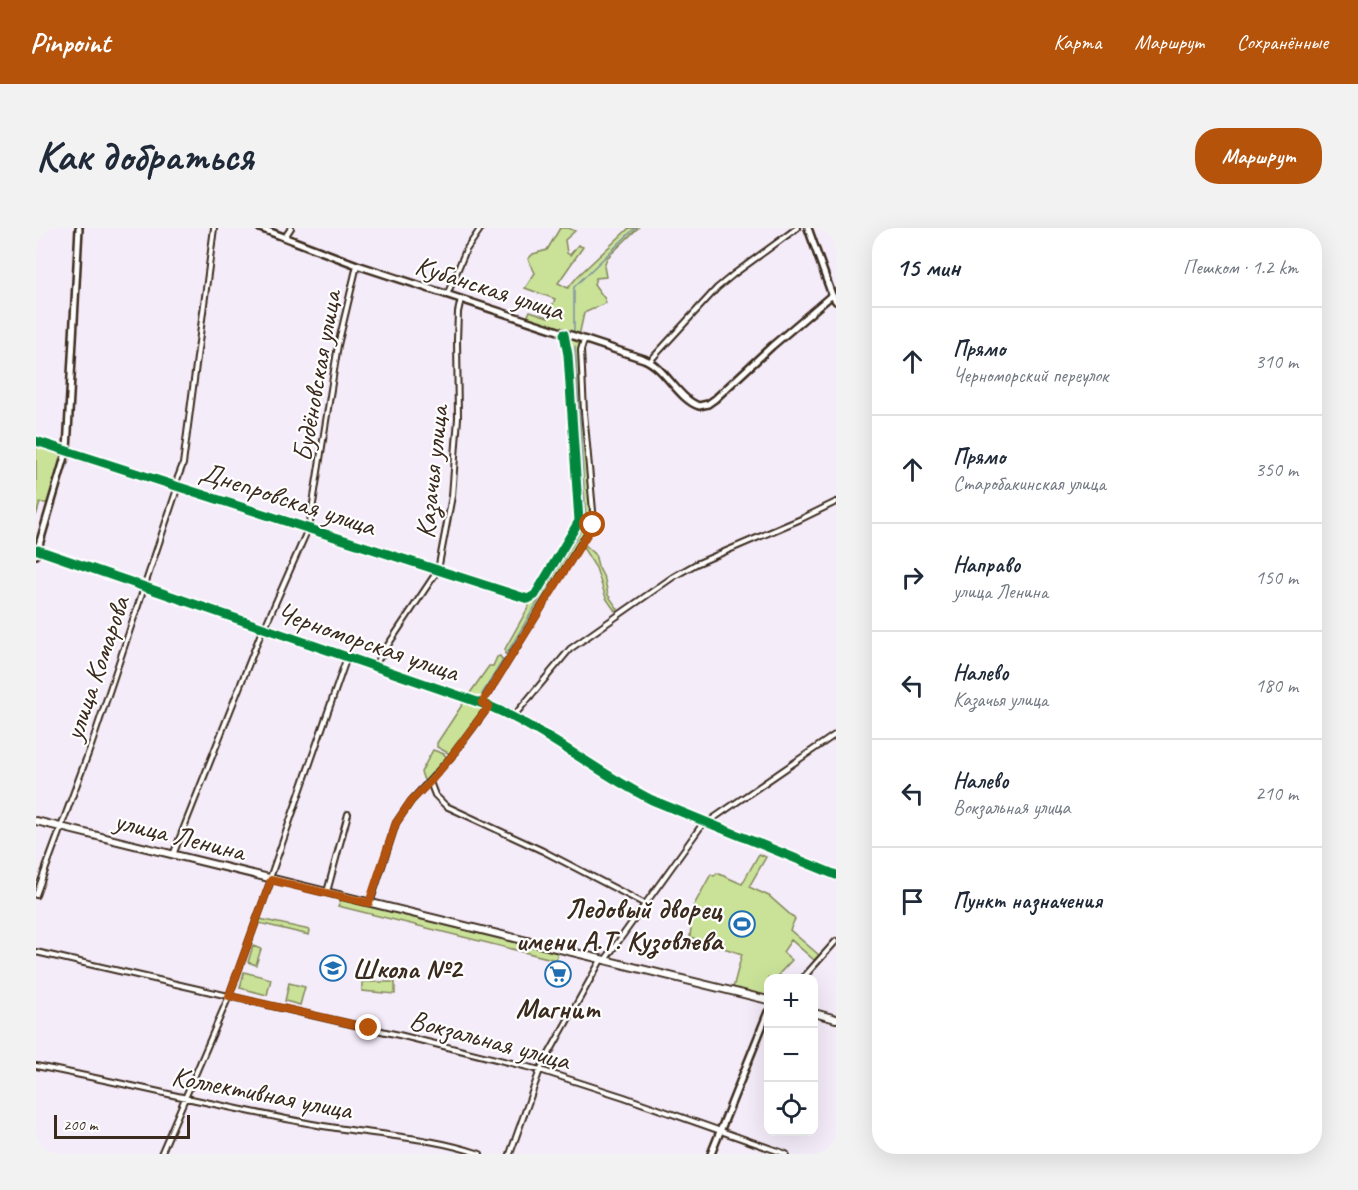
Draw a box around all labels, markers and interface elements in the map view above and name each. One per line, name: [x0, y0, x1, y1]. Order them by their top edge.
text: Pinpoint: [30, 25, 110, 60]
text: Карта: [1053, 29, 1102, 55]
text: Маршрут: [1135, 29, 1204, 55]
text: Сохранённые: [1237, 29, 1328, 55]
button: Маршрут: [1195, 128, 1322, 184]
text: Как добраться: [36, 130, 253, 183]
street label: Кубанская улица: [411, 247, 570, 328]
text: 15 мин: [896, 251, 960, 284]
text: Пешком · 1.2 km: [1183, 255, 1298, 280]
street label: Будёновская улица: [284, 286, 349, 464]
text: Прямо: [953, 335, 1005, 363]
icon: ahead: [896, 345, 929, 378]
text: 310 m: [1255, 349, 1298, 374]
text: Черноморский переулок: [953, 363, 1108, 388]
street label: Казачья улица: [407, 402, 457, 540]
text: Прямо: [953, 443, 1005, 471]
icon: ahead: [896, 453, 929, 486]
street label: Днепровская улица: [196, 454, 382, 544]
text: 350 m: [1255, 457, 1298, 482]
text: Старобакинская улица: [953, 471, 1106, 496]
route start: [579, 511, 605, 537]
text: Направо: [953, 551, 1020, 579]
icon: right: [896, 561, 929, 594]
text: 150 m: [1255, 565, 1298, 590]
text: улица Ленина: [953, 579, 1048, 604]
street label: улица Комарова: [55, 590, 138, 746]
street label: Черноморская улица: [272, 594, 465, 690]
text: Налево: [953, 659, 1009, 687]
icon: left: [896, 669, 929, 702]
text: 180 m: [1255, 673, 1298, 698]
text: Казачья улица: [953, 687, 1048, 712]
text: Налево: [953, 767, 1009, 795]
icon: left: [896, 777, 929, 810]
text: 210 m: [1255, 781, 1298, 806]
text: Вокзальная улица: [953, 795, 1070, 820]
street label: улица Ленина: [109, 802, 251, 869]
icon: arrive: [896, 885, 929, 918]
text: Пункт назначения: [953, 887, 1102, 915]
place label: Ледовый дворец имени А.Т. Кузовлева: [516, 891, 725, 959]
sports icon: Ледовый дворец имени А.Т. Кузовлева: [727, 909, 757, 939]
place label: Школа №2: [352, 951, 464, 986]
school or university icon: Школа №2: [318, 953, 348, 983]
supermarket icon: Магнит: [543, 959, 573, 989]
map controls: [764, 974, 818, 1136]
button: +: [764, 974, 818, 1028]
place label: Магнит: [516, 991, 601, 1026]
street label: Вокзальная улица: [406, 1001, 575, 1078]
route end: [355, 1014, 381, 1040]
button: −: [764, 1028, 818, 1082]
street label: Коллективная улица: [169, 1058, 357, 1127]
button: locate: [764, 1082, 818, 1136]
scale bar: [54, 1112, 190, 1140]
text: 200 m: [63, 1115, 97, 1135]

